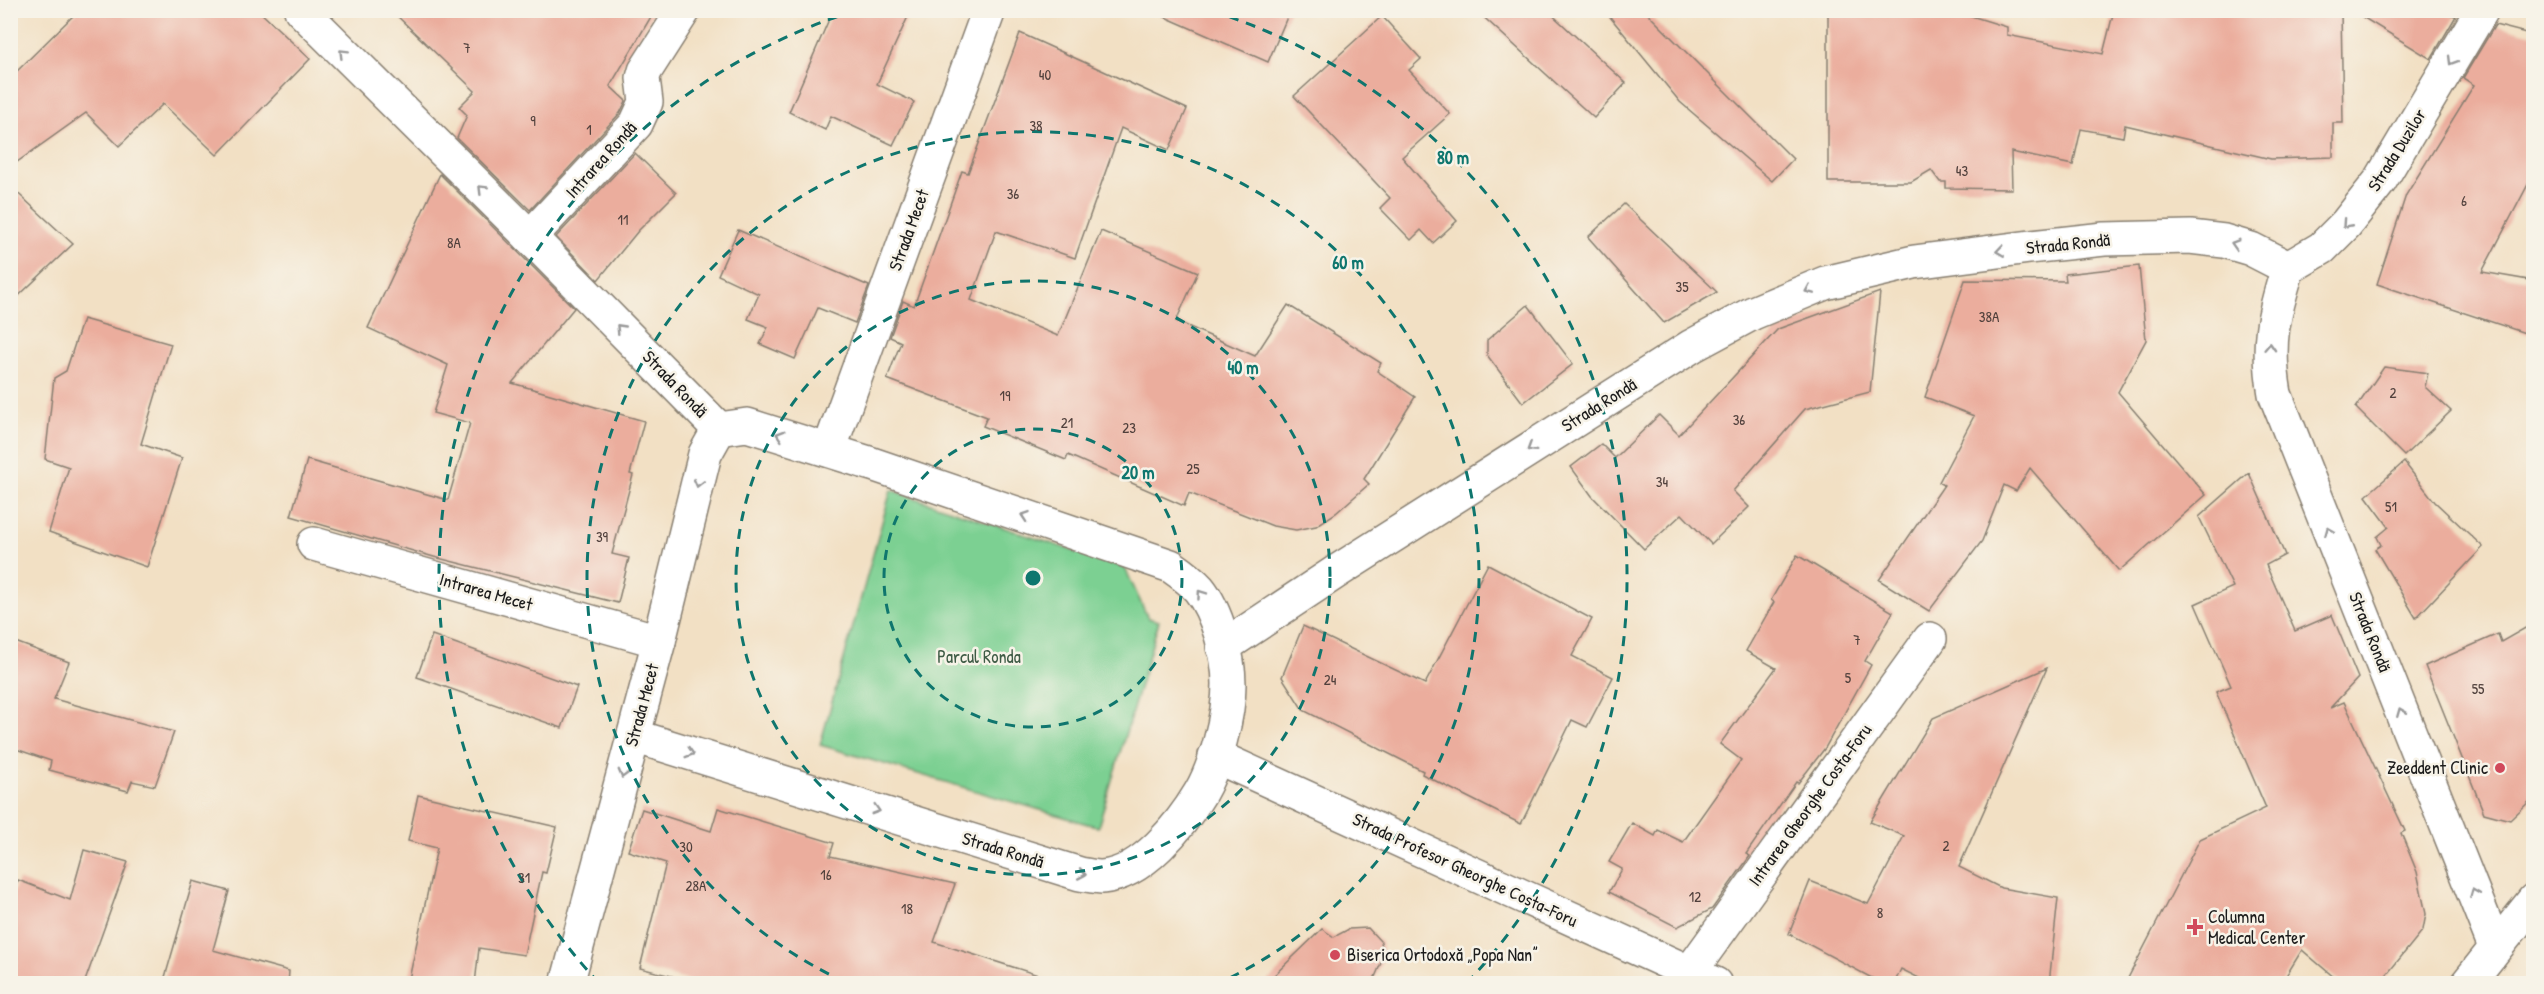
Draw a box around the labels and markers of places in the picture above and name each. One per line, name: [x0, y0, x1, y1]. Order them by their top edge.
centre of rings: [1023, 568, 1043, 588]
place label: Zeeddent Clinic: [2387, 755, 2488, 780]
marker: Zeeddent Clinic: [2493, 761, 2507, 775]
place label: Columna Medical Center: [2208, 904, 2305, 950]
marker: Columna Medical Center: [2186, 918, 2204, 936]
place label: Biserica Ortodoxă „Popa Nan”: [1347, 942, 1538, 967]
marker: Biserica Ortodoxă „Popa Nan”: [1328, 948, 1342, 962]

